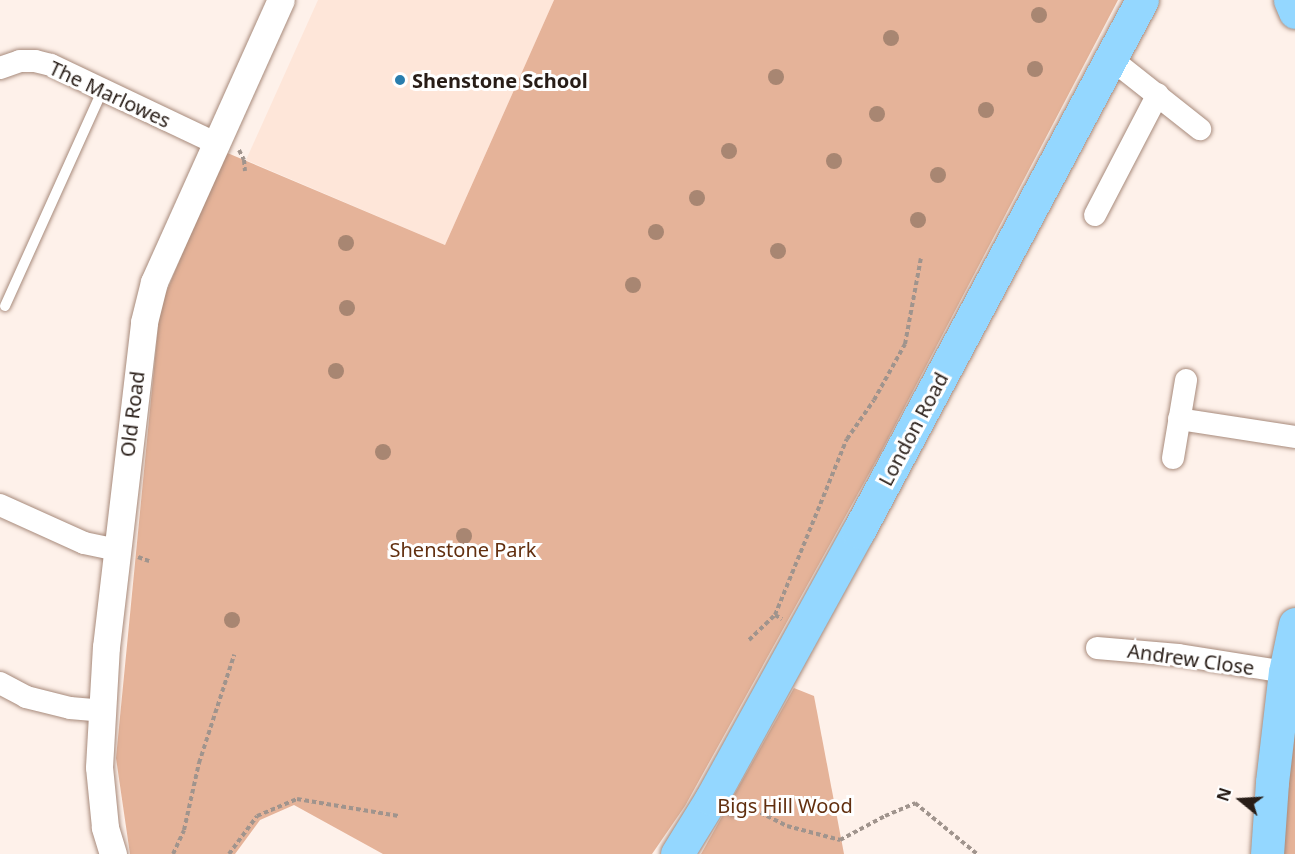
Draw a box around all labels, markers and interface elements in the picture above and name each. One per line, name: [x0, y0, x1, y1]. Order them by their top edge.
street label: The Marlowes: [46, 55, 174, 133]
place label: Shenstone School: [412, 68, 588, 92]
marker: Shenstone School: [393, 73, 407, 87]
street label: London Road: [873, 368, 953, 490]
street label: Old Road: [115, 370, 149, 458]
park label: Shenstone Park: [390, 537, 536, 561]
street label: Andrew Close: [1126, 638, 1256, 680]
north arrow: [1211, 770, 1271, 830]
text: N: [1211, 785, 1236, 804]
park label: Bigs Hill Wood: [717, 793, 853, 817]

